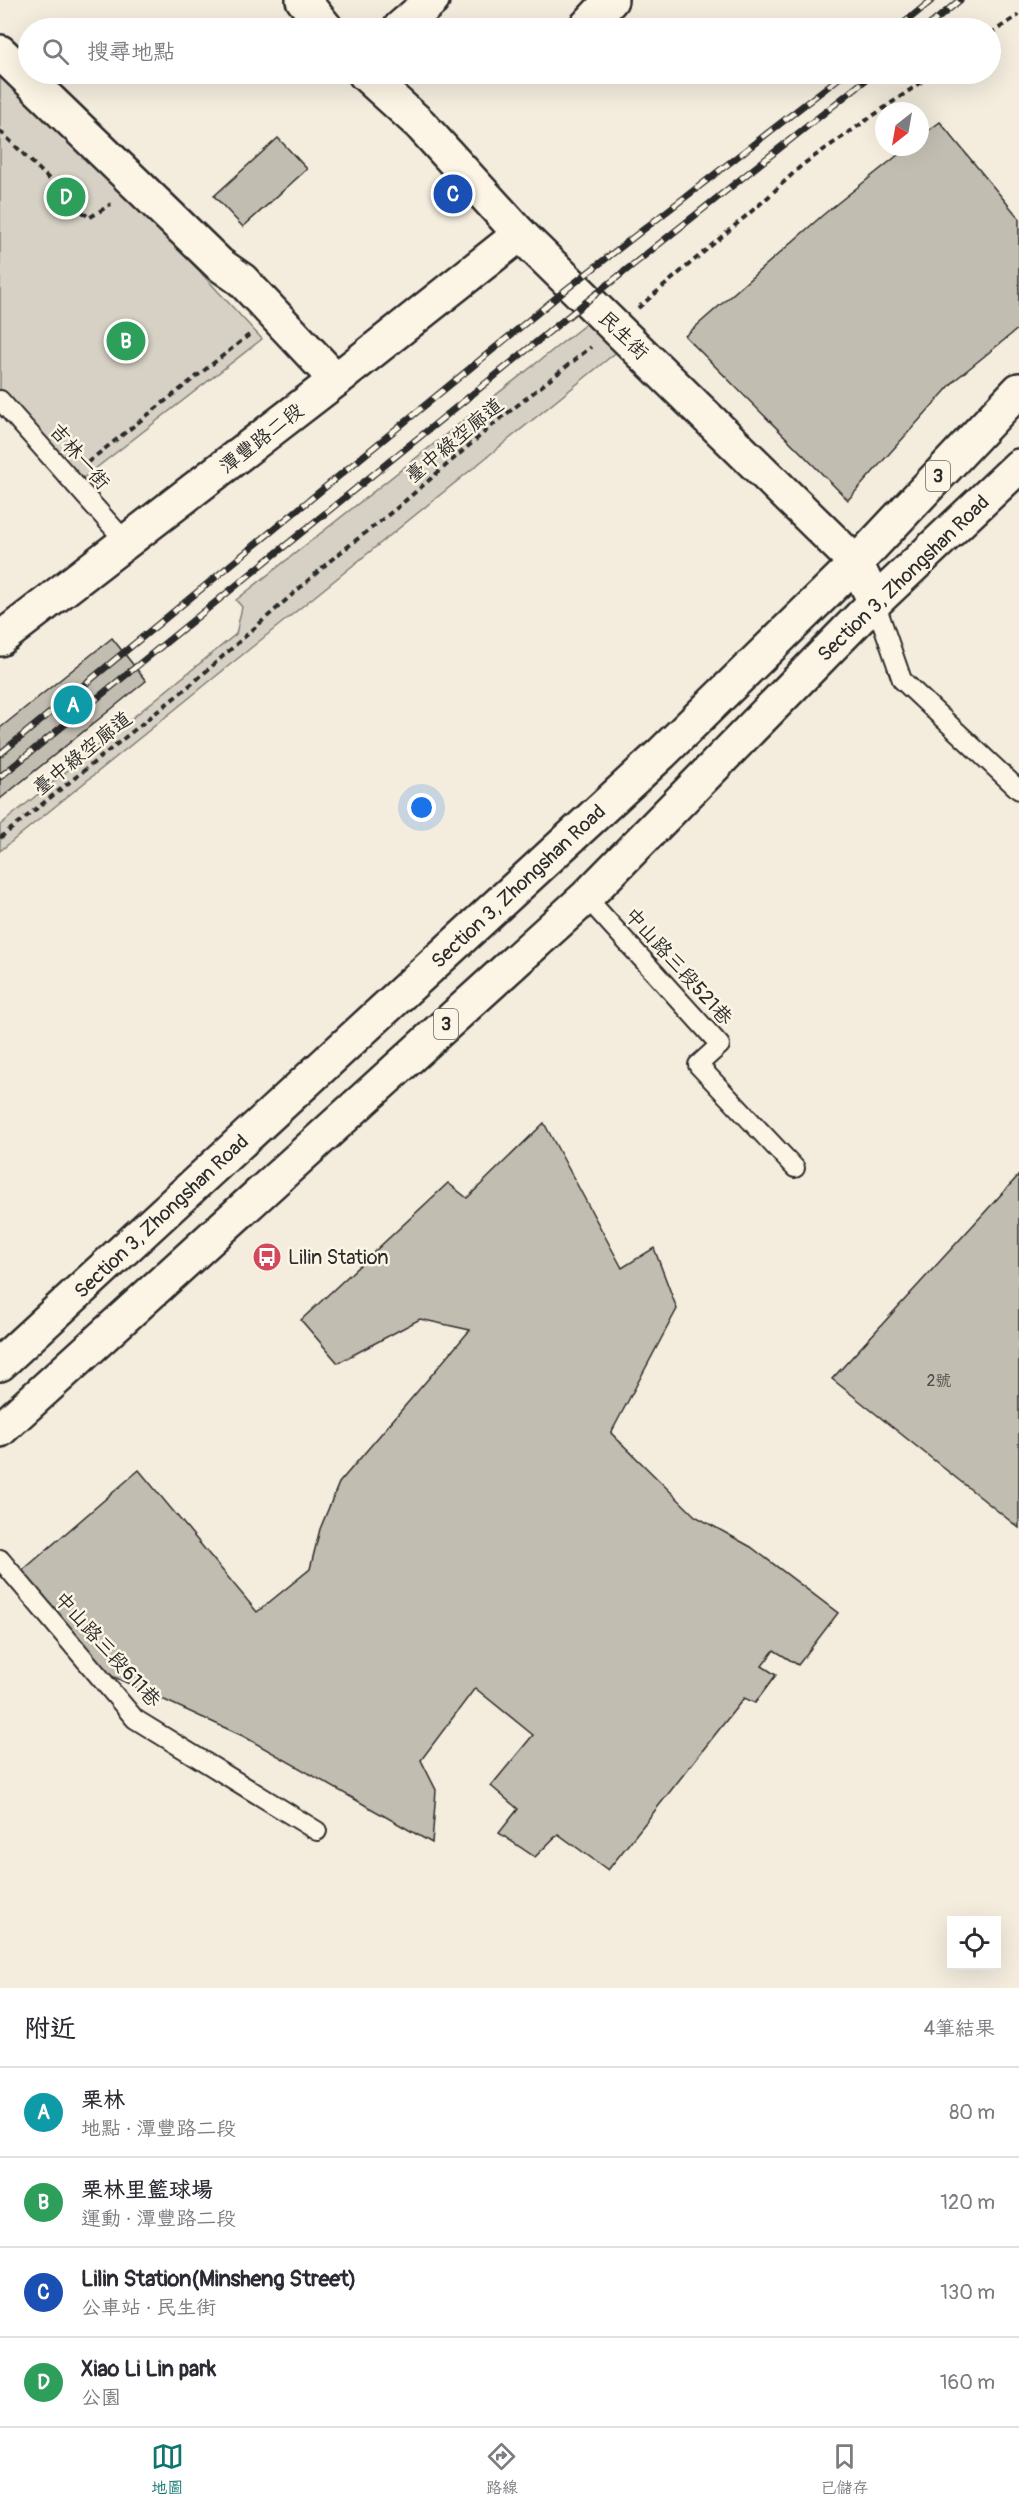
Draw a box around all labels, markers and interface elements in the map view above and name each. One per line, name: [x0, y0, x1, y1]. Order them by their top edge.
search box: [18, 18, 1001, 84]
icon: search: [39, 35, 72, 68]
text: 搜尋地點: [87, 38, 175, 66]
north arrow: [875, 102, 929, 156]
pin: C: [434, 172, 472, 216]
pin: D: [46, 174, 86, 220]
street label: 民生街: [593, 306, 654, 365]
pin: B: [106, 318, 146, 364]
street label: 臺中綠空廊道: [400, 392, 508, 489]
street label: 潭豐路二段: [214, 398, 308, 479]
street label: 吉林一街: [44, 418, 115, 495]
road number: 3: [926, 461, 950, 491]
street label: Section 3, Zhongshan Road: [812, 490, 994, 667]
pin: A: [54, 682, 92, 728]
street label: 臺中綠空廊道: [28, 706, 137, 801]
your location: [407, 793, 436, 822]
street label: Section 3, Zhongshan Road: [426, 799, 611, 974]
street label: 中山路三段521巷: [619, 902, 739, 1031]
road number: 3: [434, 1009, 458, 1039]
street label: Section 3, Zhongshan Road: [69, 1129, 254, 1304]
bus stop icon: Lilin Station: [251, 1241, 283, 1273]
place label: Lilin Station: [288, 1245, 389, 1270]
house number: 2號: [927, 1371, 951, 1391]
street label: 中山路三段611巷: [49, 1586, 167, 1713]
map controls: [947, 1916, 1001, 1970]
button: locate: [947, 1916, 1001, 1970]
text: 附近: [24, 2013, 76, 2045]
text: 4筆結果: [923, 2016, 995, 2041]
text: 栗林: [81, 2086, 125, 2114]
text: A: [37, 2100, 50, 2125]
text: 80 m: [949, 2100, 995, 2125]
text: 地點 · 潭豐路二段: [81, 2116, 236, 2141]
text: 栗林里籃球場: [81, 2176, 213, 2204]
text: B: [38, 2190, 49, 2215]
text: 120 m: [940, 2190, 995, 2215]
text: 運動 · 潭豐路二段: [81, 2206, 236, 2231]
text: Lilin Station(Minsheng Street): [81, 2265, 356, 2293]
text: C: [37, 2280, 50, 2305]
text: 130 m: [940, 2280, 995, 2305]
text: 公車站 · 民生街: [81, 2295, 216, 2320]
text: Xiao Li Lin park: [81, 2355, 216, 2383]
text: D: [37, 2370, 50, 2395]
text: 160 m: [940, 2370, 995, 2395]
text: 公園: [81, 2385, 121, 2410]
tab: 地圖: [151, 2440, 184, 2498]
tab: 路線: [485, 2440, 518, 2498]
tab: 已儲存: [820, 2440, 868, 2498]

